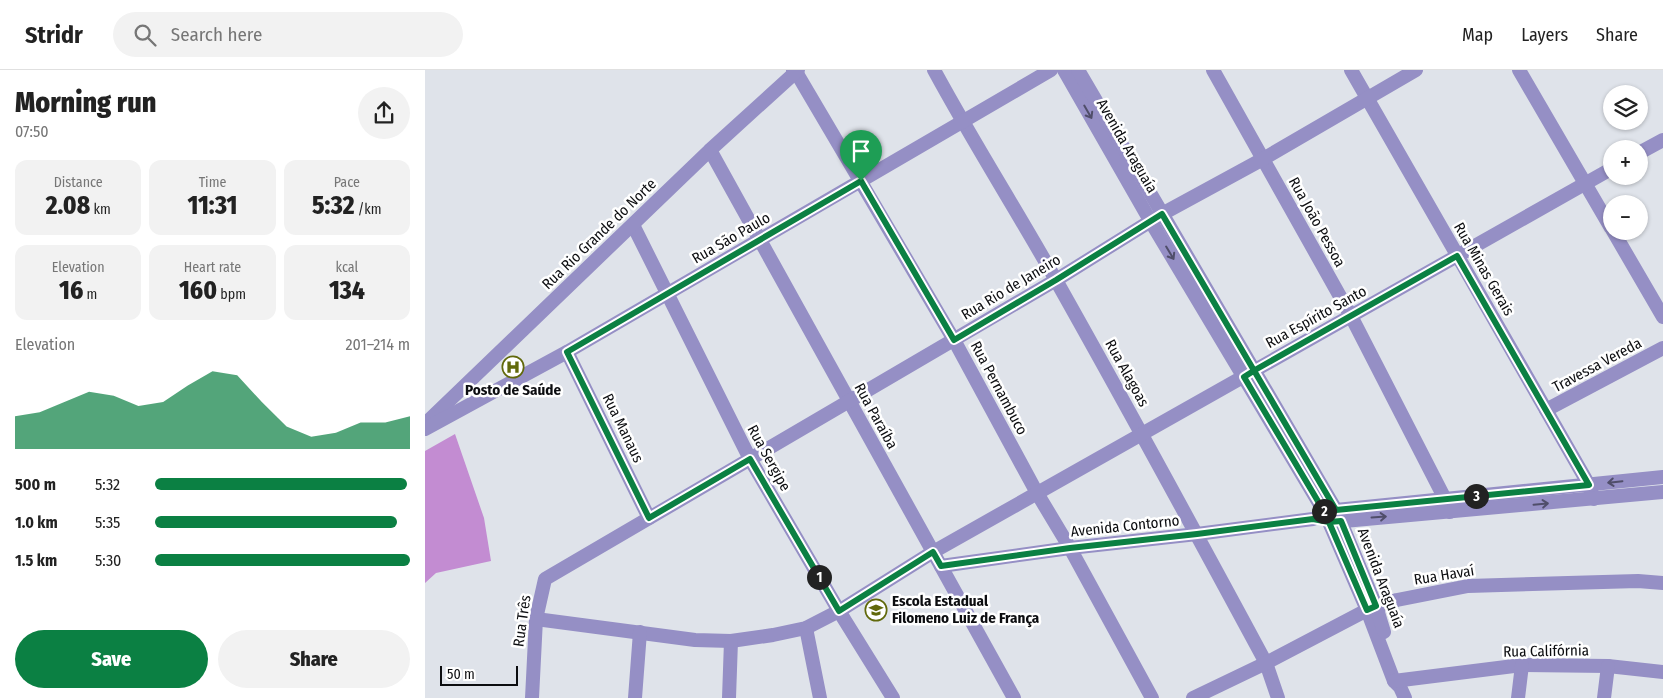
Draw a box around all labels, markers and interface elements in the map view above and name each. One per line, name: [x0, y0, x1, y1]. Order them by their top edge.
search box: [113, 12, 463, 57]
text: Stridr: [25, 21, 83, 49]
icon: search: [131, 21, 159, 49]
text: Search here: [171, 23, 262, 46]
text: Map: [1462, 24, 1493, 46]
text: Layers: [1521, 24, 1568, 46]
text: Share: [1596, 24, 1638, 46]
map controls: [1603, 85, 1648, 240]
button: layers: [1603, 85, 1648, 130]
text: Morning run: [15, 86, 156, 119]
button: share: [358, 87, 410, 139]
street label: Avenida Araguaía: [1093, 96, 1161, 196]
one-way arrow: [1084, 105, 1094, 119]
text: 07:50: [15, 122, 49, 141]
pin: [840, 130, 882, 181]
icon: arrive: [847, 137, 875, 165]
button: +: [1603, 140, 1648, 185]
text: Distance: [54, 174, 103, 191]
text: Time: [199, 174, 226, 191]
text: Pace: [334, 174, 360, 191]
street label: Rua João Pessoa: [1285, 174, 1349, 270]
street label: Rua Rio Grande do Norte: [538, 175, 660, 293]
text: 2.08: [46, 191, 90, 221]
text: 11:31: [188, 191, 237, 221]
text: 5:32: [312, 191, 354, 221]
button: −: [1603, 195, 1648, 240]
text: km: [90, 201, 111, 218]
text: /km: [354, 201, 382, 218]
street label: Rua São Paulo: [689, 208, 773, 268]
street label: Rua Minas Gerais: [1450, 219, 1518, 319]
one-way arrow: [1165, 245, 1175, 259]
street label: Rua Rio de Janeiro: [958, 250, 1064, 324]
text: Elevation: [52, 259, 105, 276]
text: Heart rate: [184, 259, 241, 276]
text: kcal: [335, 259, 358, 276]
text: 16: [59, 276, 83, 306]
text: 160: [179, 276, 217, 306]
text: 134: [329, 276, 365, 306]
street label: Rua Espírito Santo: [1262, 282, 1370, 352]
text: m: [83, 286, 97, 303]
text: bpm: [217, 286, 246, 303]
street label: Travessa Vereda: [1549, 334, 1645, 396]
text: Elevation: [15, 335, 75, 354]
text: 201–214 m: [345, 335, 410, 354]
street label: Rua Alagoas: [1101, 336, 1153, 410]
street label: Rua Pernambuco: [967, 338, 1031, 438]
hospital icon: Posto de Saúde: [501, 355, 525, 379]
street label: Rua Paraíba: [851, 380, 901, 452]
place label: Posto de Saúde: [465, 381, 561, 399]
street label: Rua Manaus: [599, 391, 647, 465]
street label: Rua Sergipe: [743, 422, 795, 494]
text: 500 m: [15, 475, 56, 494]
text: 5:32: [95, 475, 120, 494]
one-way arrow: [1607, 477, 1623, 487]
pin: 3: [1463, 484, 1489, 508]
text: 3: [1473, 488, 1480, 505]
pin: 2: [1311, 498, 1337, 524]
one-way arrow: [1532, 499, 1548, 509]
text: 2: [1321, 503, 1328, 520]
street label: Avenida Contorno: [1070, 511, 1180, 541]
text: 1.0 km: [15, 513, 58, 532]
text: 5:35: [95, 513, 120, 532]
one-way arrow: [1370, 513, 1386, 522]
street label: Avenida Araguaía: [1354, 525, 1408, 631]
text: 1.5 km: [15, 551, 57, 570]
text: 5:30: [95, 551, 121, 570]
street label: Rua Havaí: [1413, 561, 1476, 589]
pin: 1: [807, 564, 831, 590]
text: 1: [817, 569, 822, 586]
place label: Escola Estadual Filomeno Luiz de França: [892, 592, 1040, 628]
street label: Rua Três: [509, 594, 535, 648]
school or university icon: Escola Estadual Filomeno Luiz de França: [864, 598, 888, 622]
button: Save: [15, 630, 208, 688]
button: Share: [218, 630, 410, 688]
street label: Rua Califórnia: [1503, 641, 1589, 661]
scale bar: [440, 663, 517, 686]
text: 50 m: [447, 666, 475, 683]

